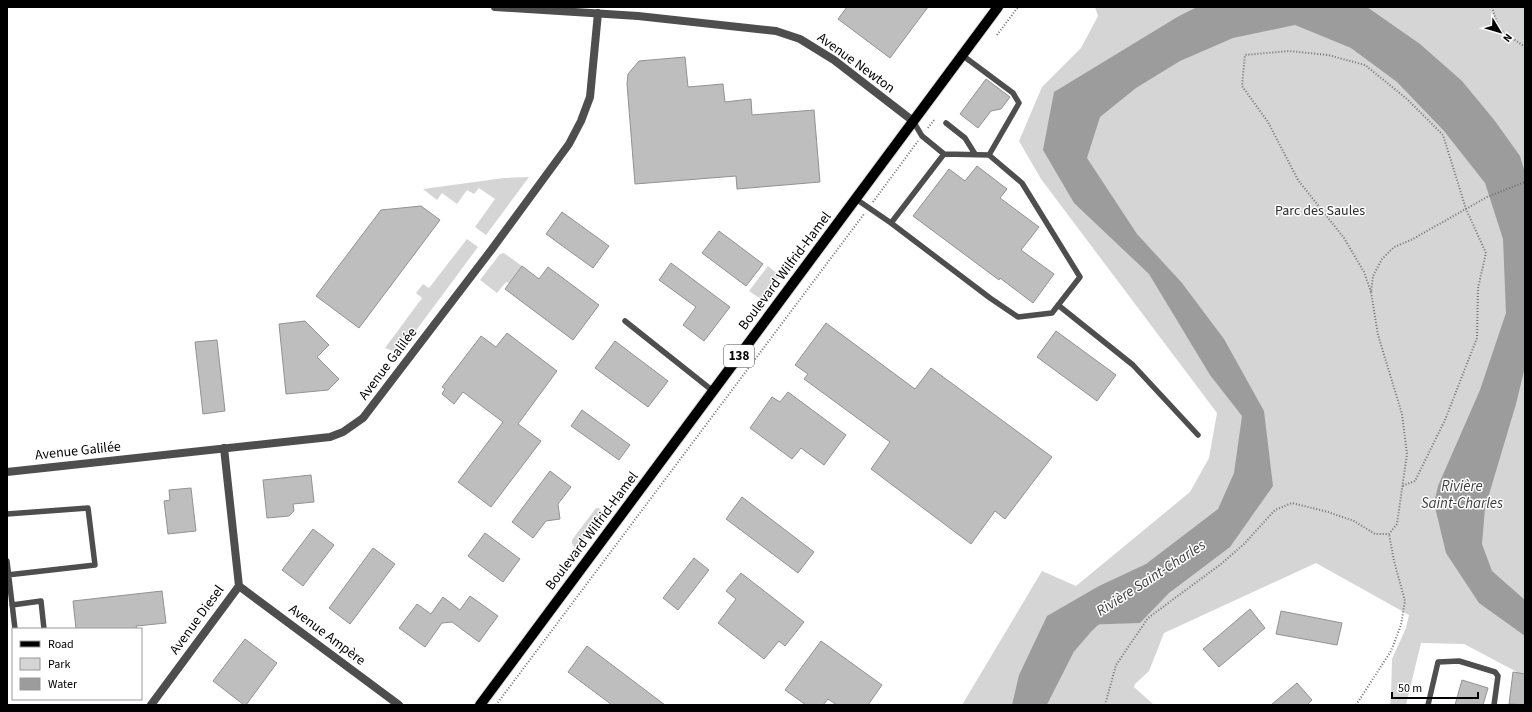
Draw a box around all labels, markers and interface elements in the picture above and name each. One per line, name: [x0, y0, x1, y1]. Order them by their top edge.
north arrow: [1480, 12, 1520, 52]
street label: Avenue Newton: [813, 28, 899, 98]
text: N: [1499, 30, 1516, 45]
park label: Parc des Saules: [1275, 201, 1365, 221]
street label: Boulevard Wilfrid-Hamel: [734, 207, 836, 334]
street label: Avenue Galilée: [354, 324, 422, 404]
road number: 138: [724, 345, 754, 367]
street label: Avenue Galilée: [34, 437, 122, 465]
street label: Boulevard Wilfrid-Hamel: [541, 467, 643, 594]
water label: Rivière Saint-Charles: [1421, 476, 1503, 514]
water label: Rivière Saint-Charles: [1092, 535, 1210, 621]
street label: Avenue Diesel: [165, 581, 229, 659]
street label: Avenue Ampère: [284, 599, 370, 671]
legend: [12, 628, 142, 700]
text: Road: [48, 636, 74, 653]
text: Park: [48, 656, 70, 673]
scale bar: [1392, 674, 1478, 700]
text: Water: [48, 676, 78, 693]
text: 50 m: [1398, 680, 1422, 697]

